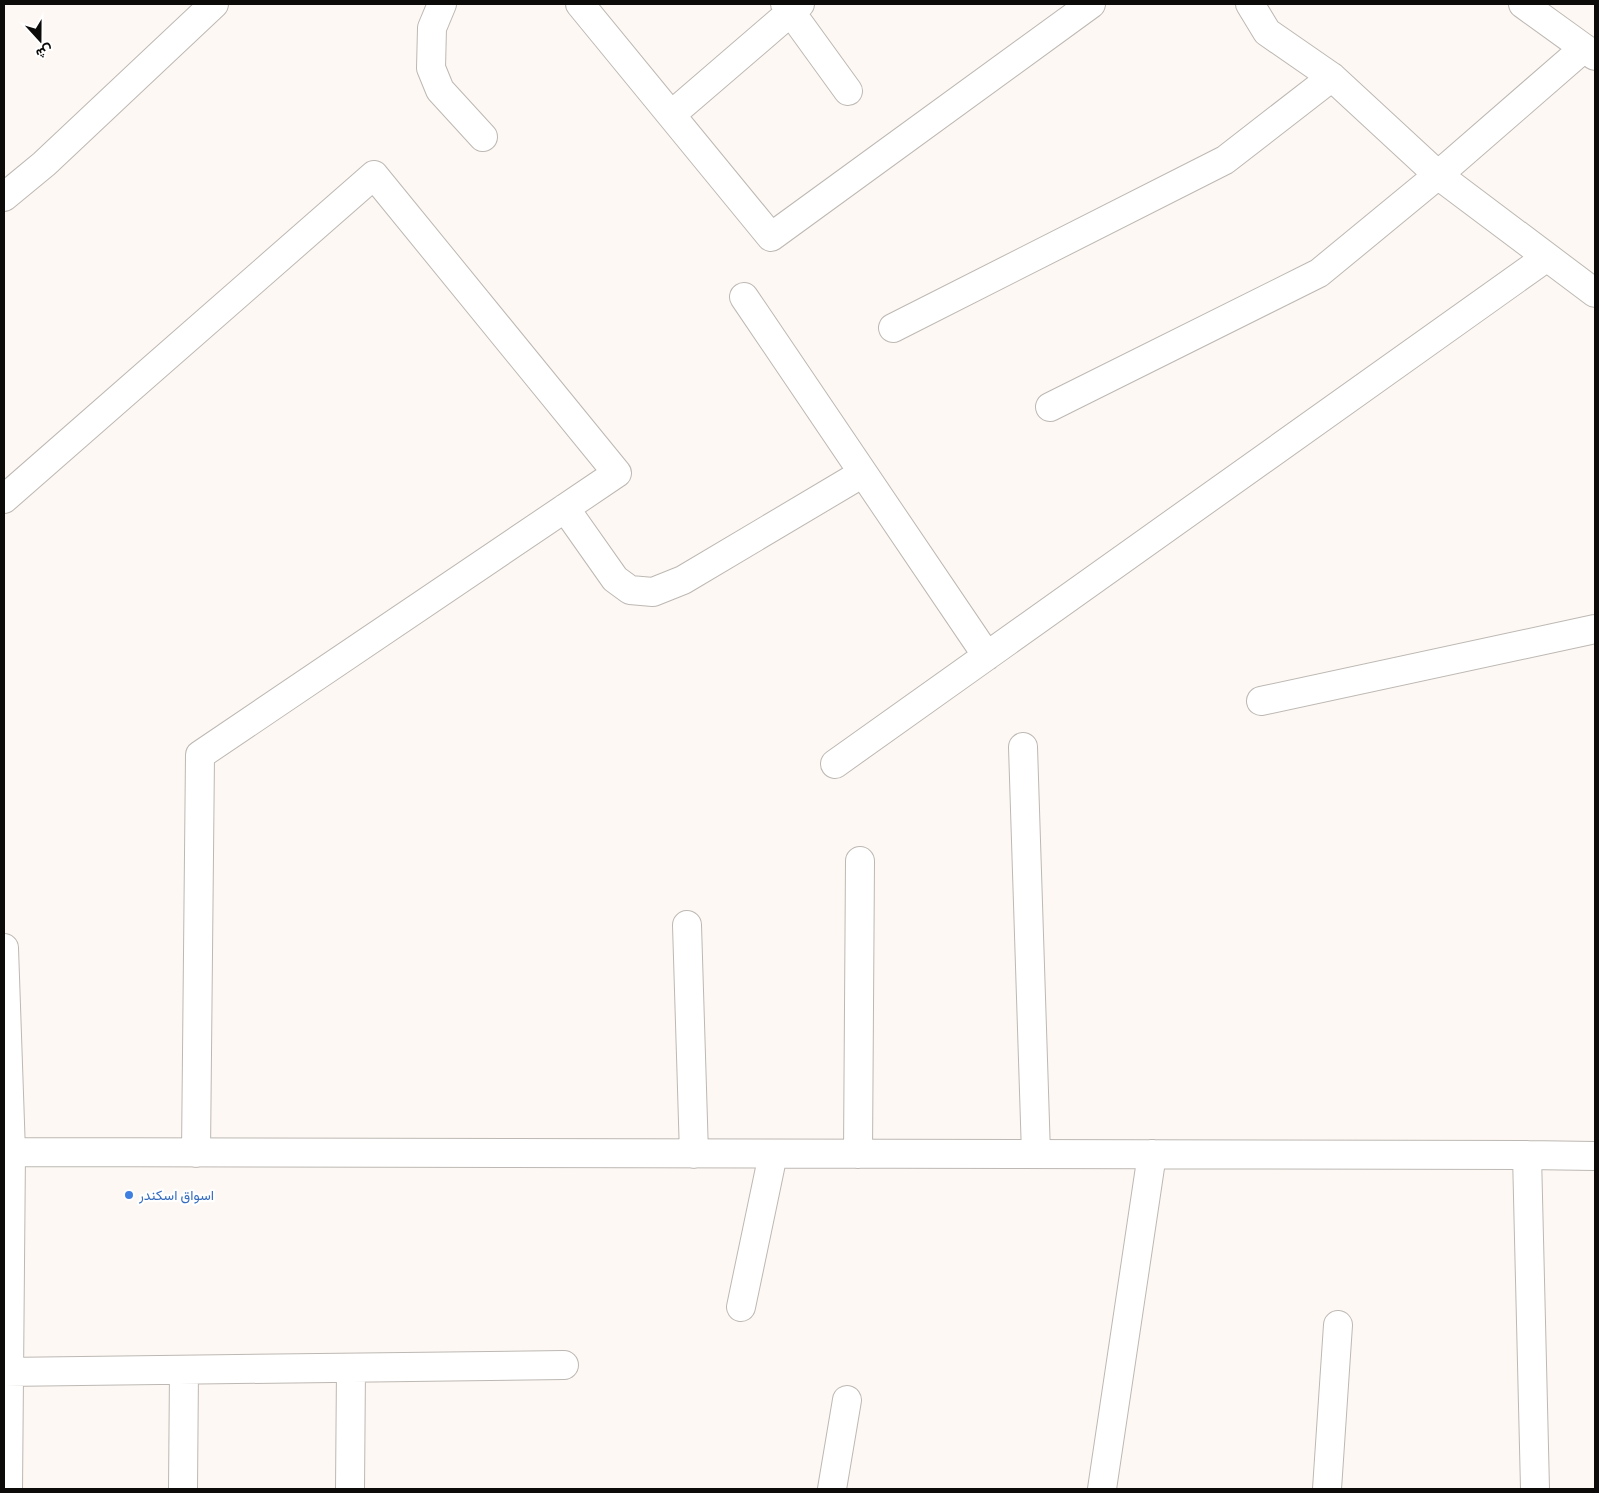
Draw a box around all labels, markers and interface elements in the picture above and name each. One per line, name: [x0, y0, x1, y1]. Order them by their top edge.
north arrow: [15, 15, 65, 65]
text: ش: [33, 41, 55, 63]
place label: اسواق اسكندر: [138, 1187, 214, 1204]
marker: اسواق اسكندر: [123, 1189, 135, 1201]

